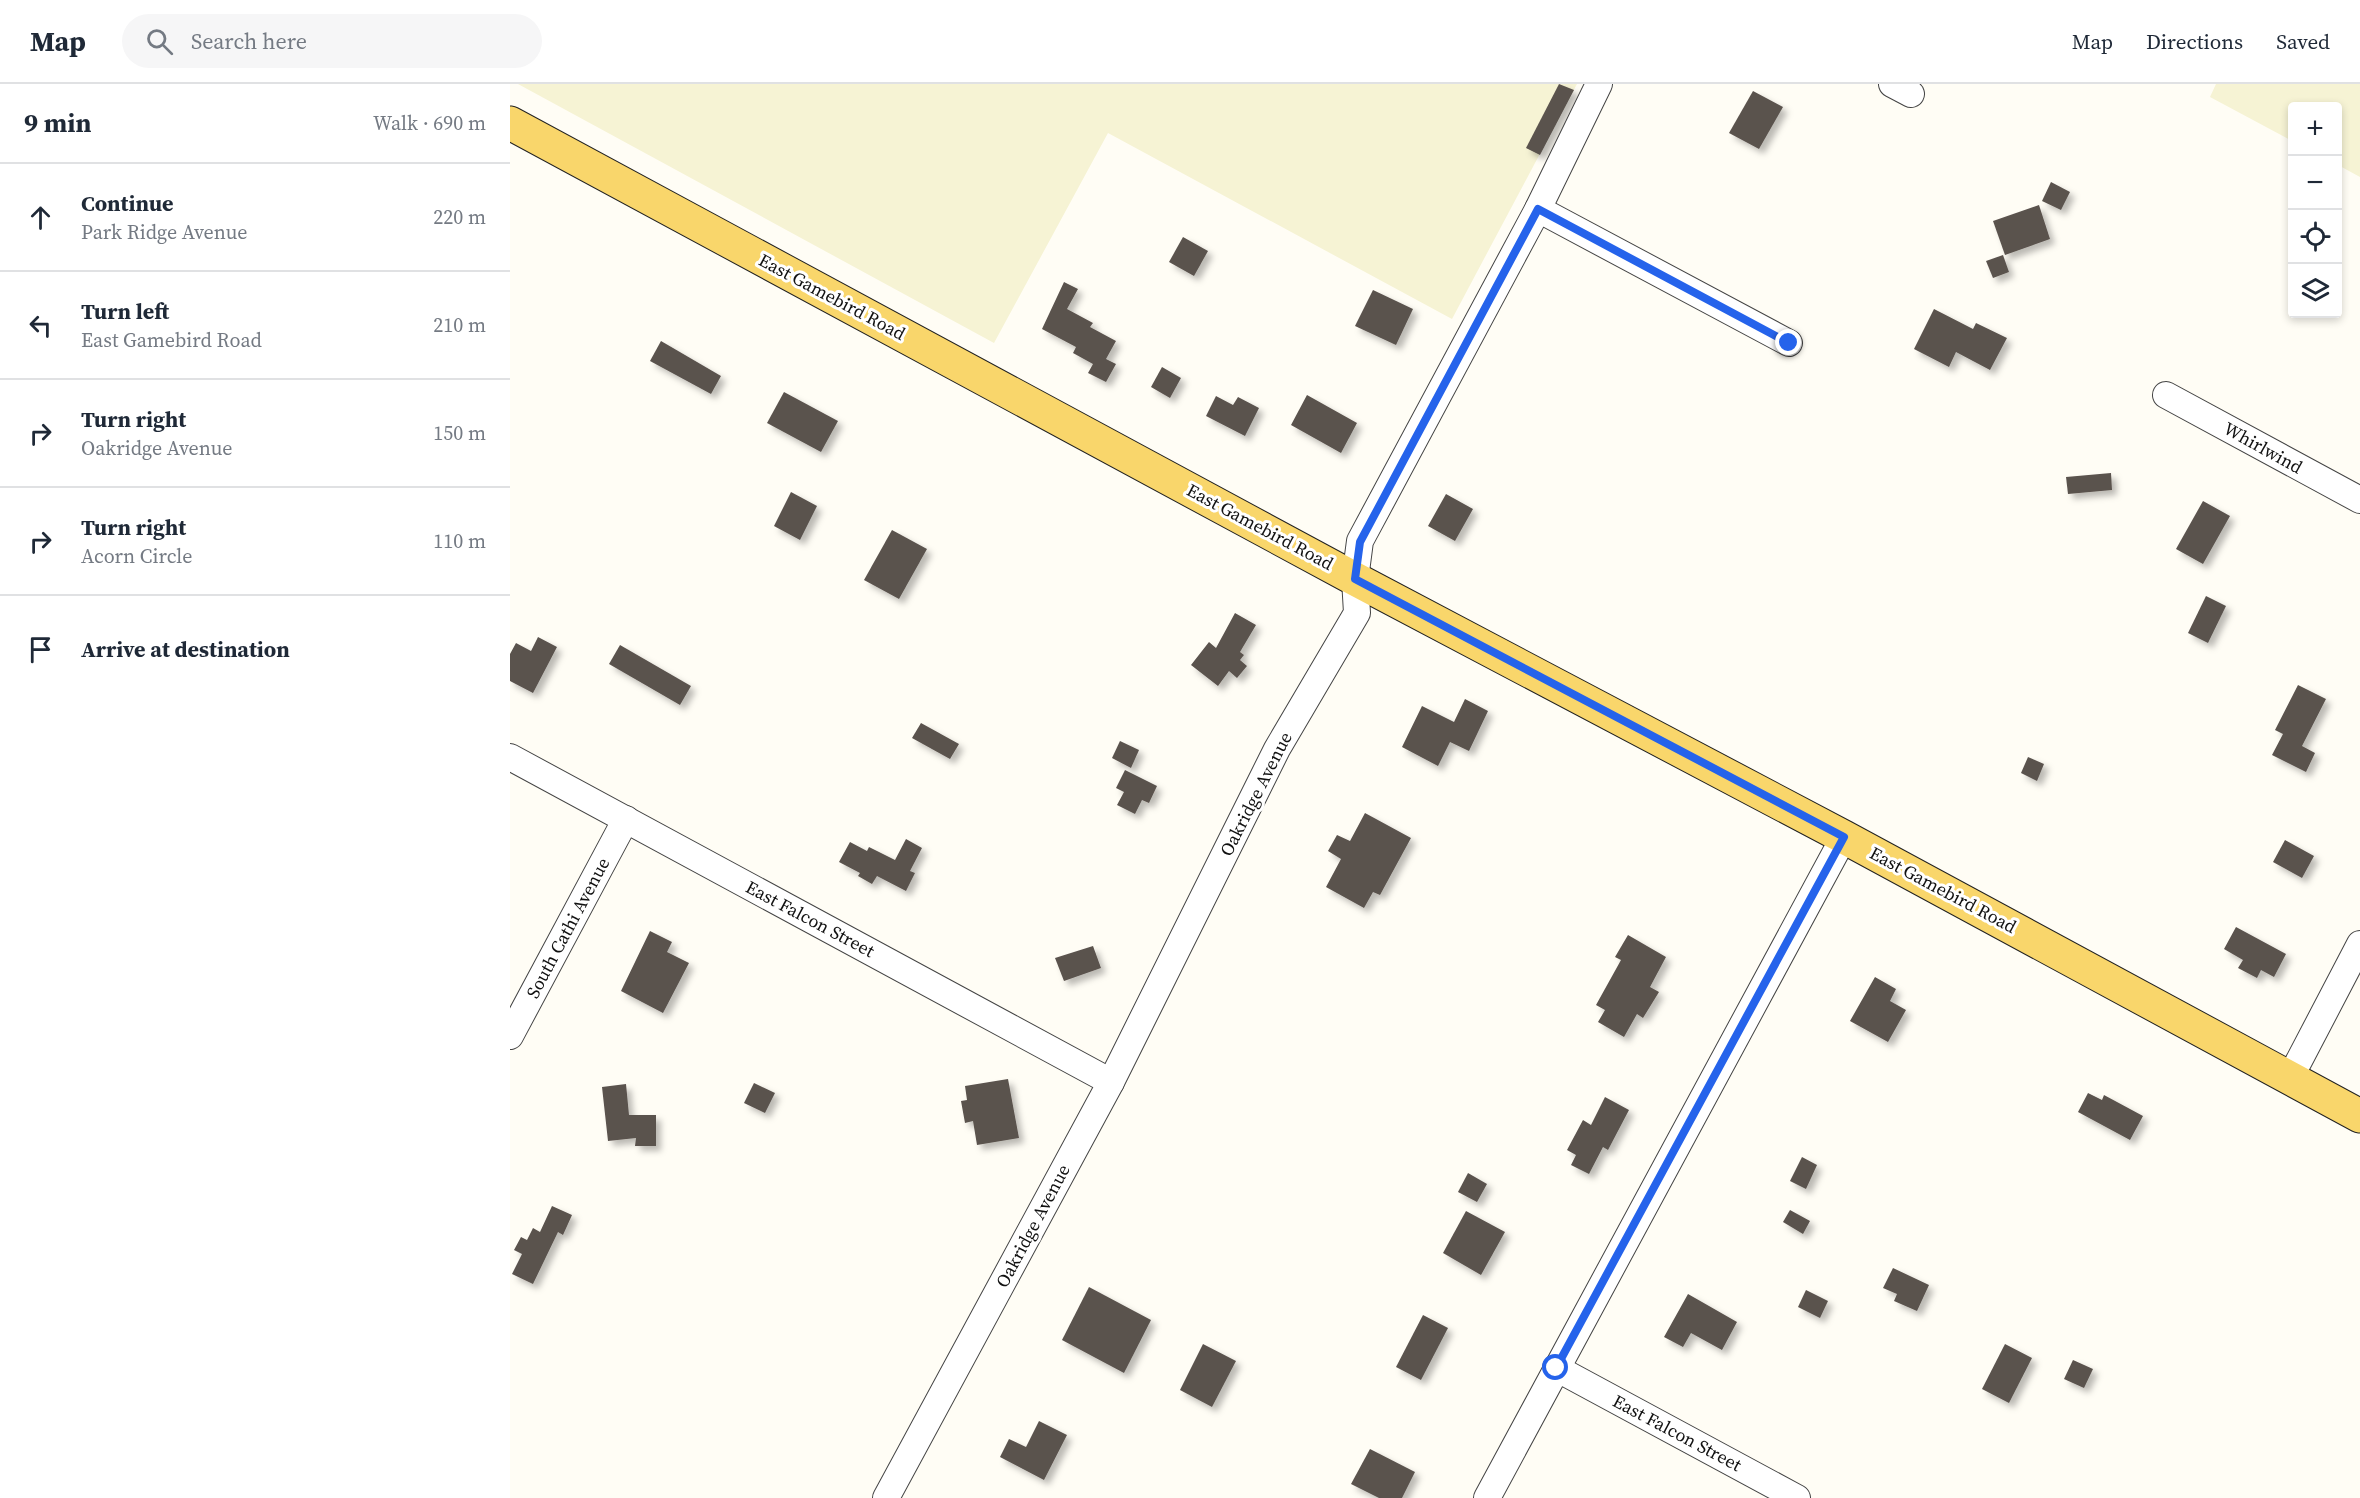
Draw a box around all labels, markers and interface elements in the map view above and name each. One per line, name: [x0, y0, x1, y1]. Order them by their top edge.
search box: [122, 14, 542, 68]
text: Map: [30, 22, 86, 60]
icon: search: [143, 25, 176, 58]
text: Search here: [191, 26, 307, 56]
text: Map: [2072, 27, 2113, 56]
text: Directions: [2146, 27, 2243, 56]
text: Saved: [2276, 27, 2330, 56]
map controls: [2288, 102, 2342, 318]
button: +: [2288, 102, 2342, 156]
text: 9 min: [24, 105, 91, 141]
text: Walk · 690 m: [373, 109, 486, 137]
button: −: [2288, 156, 2342, 210]
text: Continue: [81, 188, 174, 218]
icon: ahead: [24, 201, 57, 234]
text: 220 m: [433, 203, 486, 231]
button: locate: [2288, 210, 2342, 264]
text: Park Ridge Avenue: [81, 218, 248, 246]
street label: East Gamebird Road: [754, 247, 910, 346]
button: layers: [2288, 264, 2342, 318]
text: Turn left: [81, 296, 169, 326]
icon: left: [24, 309, 57, 342]
text: 210 m: [433, 311, 486, 339]
text: East Gamebird Road: [81, 326, 262, 354]
route end: [1775, 329, 1801, 355]
text: Turn right: [81, 404, 186, 434]
street label: Whirlwind: [2219, 416, 2307, 479]
icon: right: [24, 417, 57, 450]
text: 150 m: [433, 419, 486, 447]
text: Oakridge Avenue: [81, 434, 233, 462]
street label: East Gamebird Road: [1182, 477, 1338, 576]
text: Turn right: [81, 512, 186, 542]
icon: right: [24, 525, 57, 558]
text: 110 m: [433, 527, 486, 555]
text: Acorn Circle: [81, 542, 192, 570]
icon: arrive: [24, 633, 57, 666]
text: Arrive at destination: [81, 634, 290, 664]
street label: Oakridge Avenue: [1213, 727, 1298, 860]
street label: East Gamebird Road: [1865, 840, 2021, 939]
street label: South Cathi Avenue: [520, 853, 615, 1003]
street label: East Falcon Street: [742, 874, 879, 963]
street label: Oakridge Avenue: [990, 1160, 1076, 1292]
route start: [1542, 1354, 1568, 1380]
street label: East Falcon Street: [1609, 1388, 1746, 1477]

